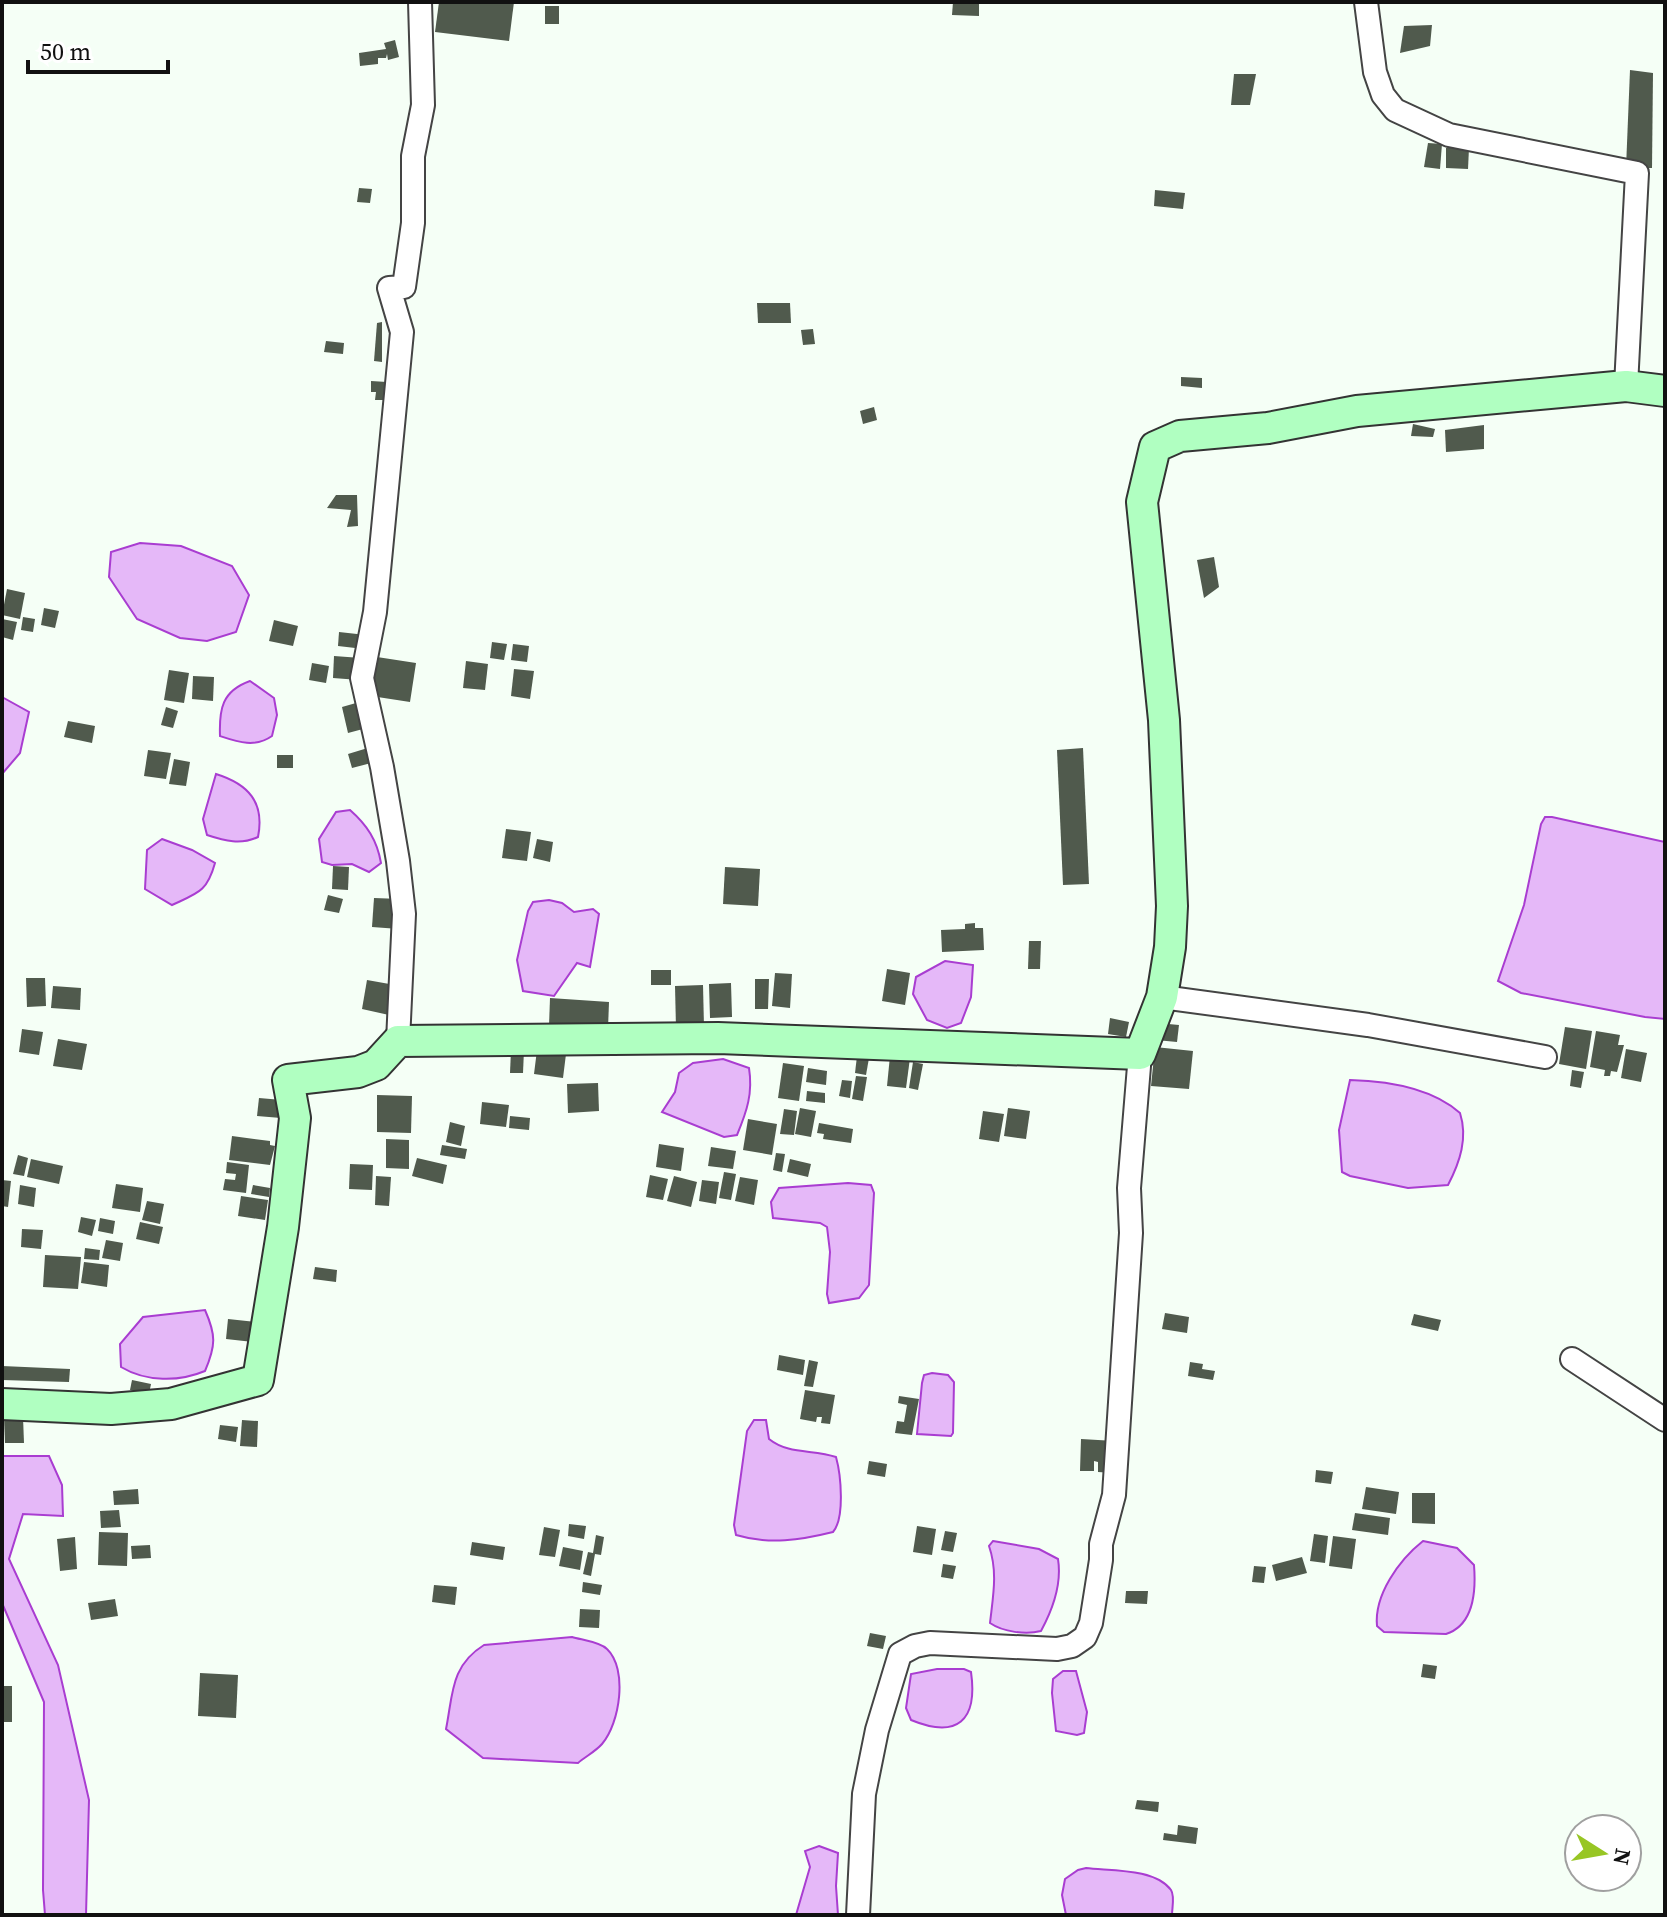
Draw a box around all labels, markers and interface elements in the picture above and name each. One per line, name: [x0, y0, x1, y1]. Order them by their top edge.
scale bar: [28, 24, 168, 74]
text: 50 m: [40, 35, 91, 68]
north arrow: [1563, 1813, 1643, 1893]
text: N: [1606, 1846, 1639, 1868]

